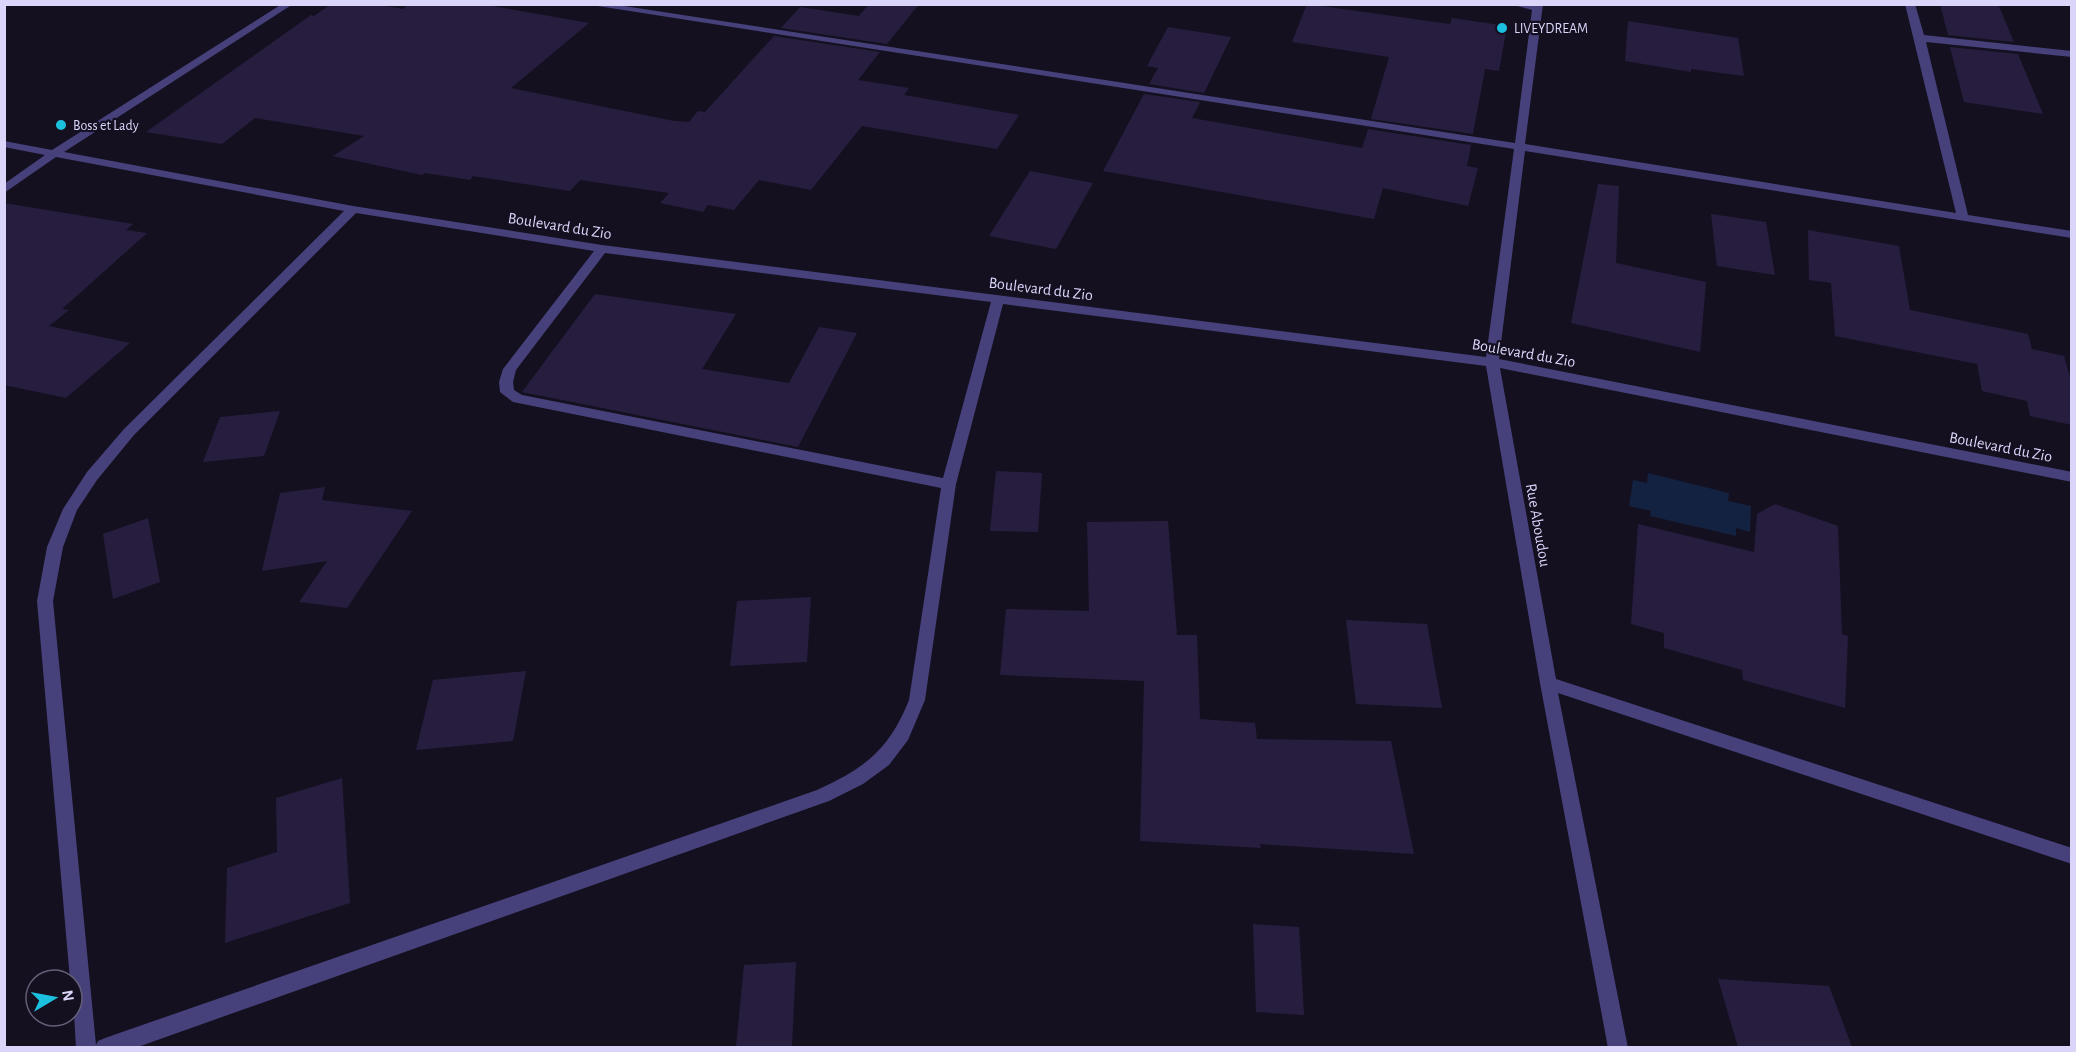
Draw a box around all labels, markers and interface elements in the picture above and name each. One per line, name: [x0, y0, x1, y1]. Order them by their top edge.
marker: LIVEYDREAM: [1495, 21, 1509, 35]
place label: LIVEYDREAM: [1514, 22, 1588, 36]
marker: Boss et Lady: [54, 118, 68, 132]
place label: Boss et Lady: [73, 119, 139, 133]
street label: Boulevard du Zio: [507, 210, 613, 242]
street label: Boulevard du Zio: [988, 275, 1094, 303]
street label: Boulevard du Zio: [1471, 336, 1577, 370]
street label: Boulevard du Zio: [1948, 429, 2054, 465]
street label: Rue Aboudou: [1523, 482, 1553, 568]
north arrow: [24, 968, 84, 1028]
text: N: [59, 989, 77, 1002]

